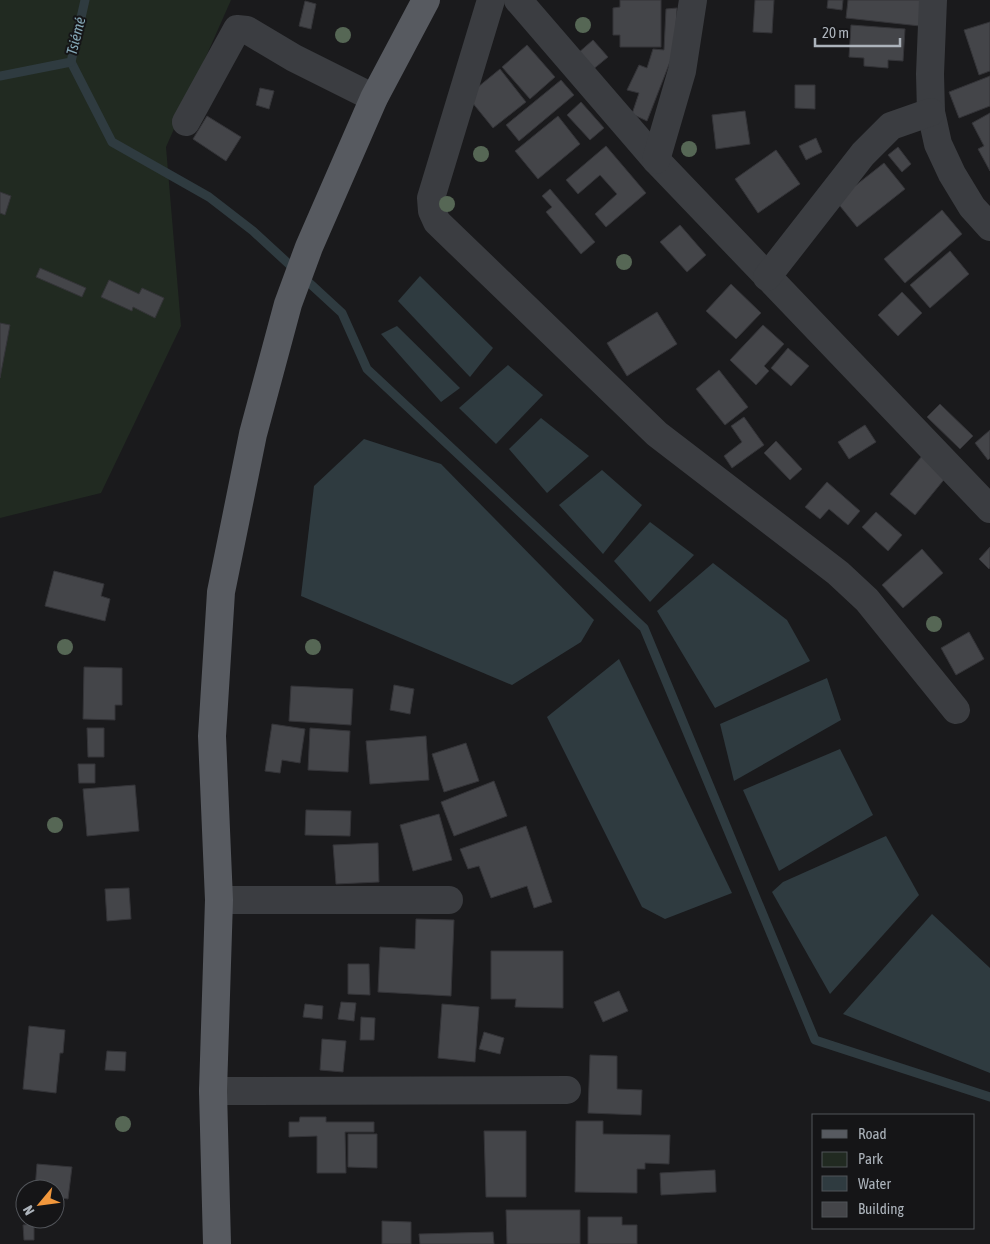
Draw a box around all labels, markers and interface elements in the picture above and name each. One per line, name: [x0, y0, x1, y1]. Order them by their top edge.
water label: Tsiémé: [63, 15, 89, 57]
scale bar: [815, 15, 900, 47]
text: 20 m: [822, 24, 849, 41]
legend: [812, 1114, 975, 1229]
text: Road: [858, 1125, 887, 1142]
text: Park: [858, 1150, 883, 1167]
text: Water: [858, 1175, 891, 1192]
north arrow: [15, 1179, 65, 1229]
text: Building: [858, 1200, 904, 1217]
text: N: [20, 1203, 38, 1218]

